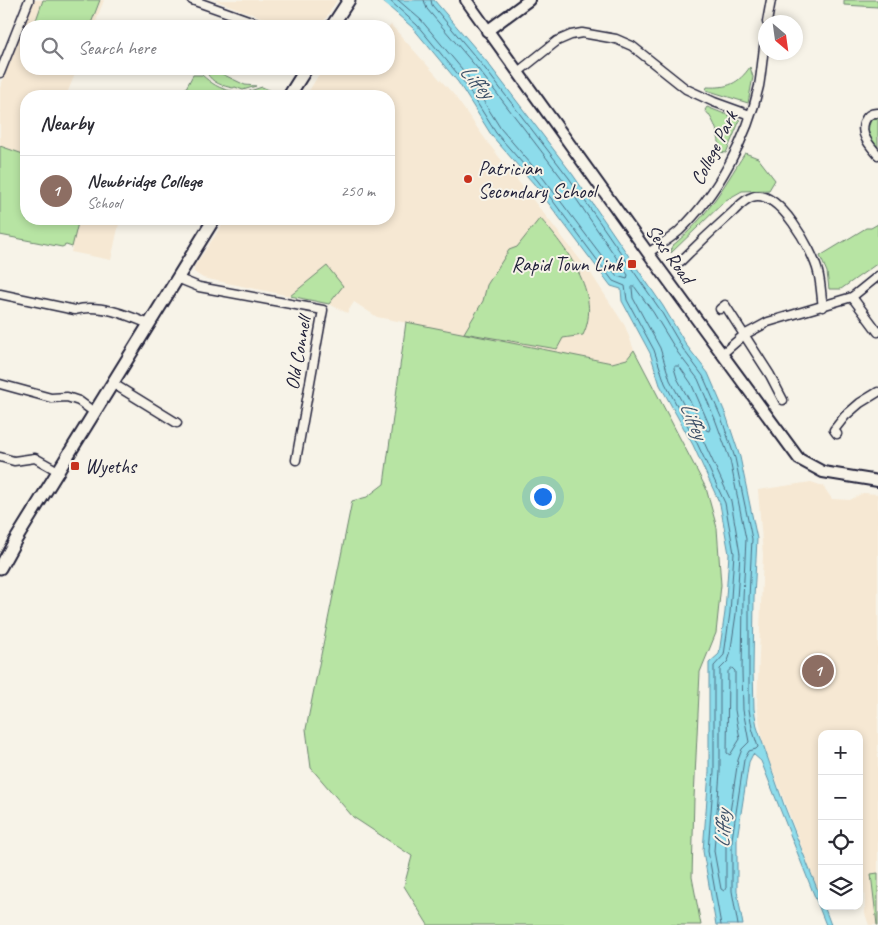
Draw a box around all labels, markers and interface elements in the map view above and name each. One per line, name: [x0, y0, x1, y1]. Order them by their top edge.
north arrow: [758, 15, 803, 60]
search box: [20, 20, 395, 75]
icon: search: [38, 34, 66, 62]
text: Search here: [78, 36, 155, 60]
water label: Liffey: [455, 58, 502, 106]
street label: College Park: [685, 105, 744, 189]
text: Nearby: [40, 110, 93, 136]
place label: Patrician Secondary School: [478, 156, 599, 204]
text: Newbridge College: [87, 169, 202, 193]
marker: Patrician Secondary School: [462, 173, 474, 185]
text: 1: [52, 181, 60, 201]
text: 250 m: [341, 181, 375, 201]
text: School: [87, 193, 121, 213]
street label: Sexs Road: [640, 219, 702, 291]
place label: Rapid Town Link: [512, 252, 624, 277]
marker: Rapid Town Link: [626, 258, 638, 270]
street label: Old Connell: [279, 311, 317, 392]
water label: Liffey: [674, 398, 715, 446]
place label: Wyeths: [85, 454, 138, 479]
marker: Wyeths: [69, 460, 81, 472]
your location: [530, 484, 556, 510]
pin: 1: [802, 652, 834, 690]
map controls: [818, 730, 863, 910]
button: +: [818, 730, 863, 775]
button: −: [818, 775, 863, 820]
water label: Liffey: [709, 806, 735, 848]
button: locate: [818, 820, 863, 865]
button: layers: [818, 865, 863, 910]

